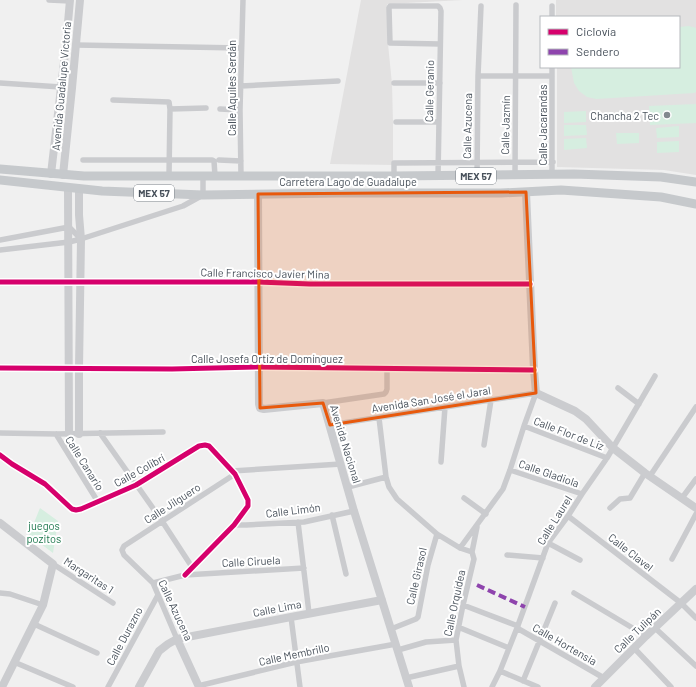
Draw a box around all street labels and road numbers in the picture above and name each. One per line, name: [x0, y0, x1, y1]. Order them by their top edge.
street label: Avenida Guadalupe Victoria: [49, 21, 73, 151]
street label: Calle Aquiles Serdán: [225, 40, 238, 136]
street label: Calle Geranio: [422, 60, 436, 122]
street label: Calle Jacarandas: [536, 84, 549, 166]
street label: Calle Azucena: [460, 93, 474, 159]
street label: Calle Jazmín: [498, 95, 512, 155]
road number: MEX 57: [456, 168, 496, 184]
street label: Carretera Lago de Guadalupe: [279, 175, 417, 188]
road number: MEX 57: [134, 185, 174, 201]
street label: Calle Francisco Javier Mina: [200, 265, 330, 281]
street label: Calle Josefa Ortiz de Domínguez: [191, 352, 343, 365]
street label: Avenida San José el Jaral: [371, 383, 491, 415]
street label: Avenida Nacional: [328, 403, 364, 485]
street label: Calle Flor de Liz: [532, 414, 606, 452]
street label: Calle Canario: [63, 433, 107, 493]
street label: Calle Colibrí: [111, 450, 167, 489]
street label: Calle Gladiola: [517, 457, 581, 489]
street label: Calle Jilguero: [141, 480, 203, 526]
street label: Calle Laurel: [534, 493, 574, 547]
street label: Calle Limón: [265, 500, 321, 520]
street label: Calle Clavel: [606, 530, 656, 574]
street label: Calle Girasol: [403, 546, 429, 606]
street label: Calle Ciruela: [221, 553, 281, 569]
street label: Margaritas 1: [62, 554, 116, 596]
street label: Calle Orquídea: [441, 568, 467, 638]
street label: Calle Azucena: [156, 577, 196, 643]
street label: Calle Lima: [252, 597, 302, 619]
street label: Calle Tulipán: [611, 604, 663, 656]
street label: Calle Durazno: [103, 605, 145, 667]
street label: Calle Hortensia: [531, 620, 599, 668]
street label: Calle Membrillo: [257, 640, 331, 668]

